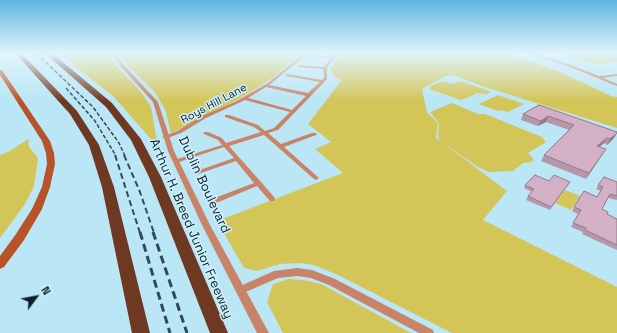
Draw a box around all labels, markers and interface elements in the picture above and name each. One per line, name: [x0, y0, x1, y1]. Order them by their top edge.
street label: Roys Hill Lane: [179, 81, 249, 127]
street label: Dublin Boulevard: [175, 134, 233, 236]
street label: Arthur H. Breed Junior Freeway: [146, 137, 236, 321]
north arrow: [16, 277, 56, 317]
text: N: [38, 284, 54, 297]

